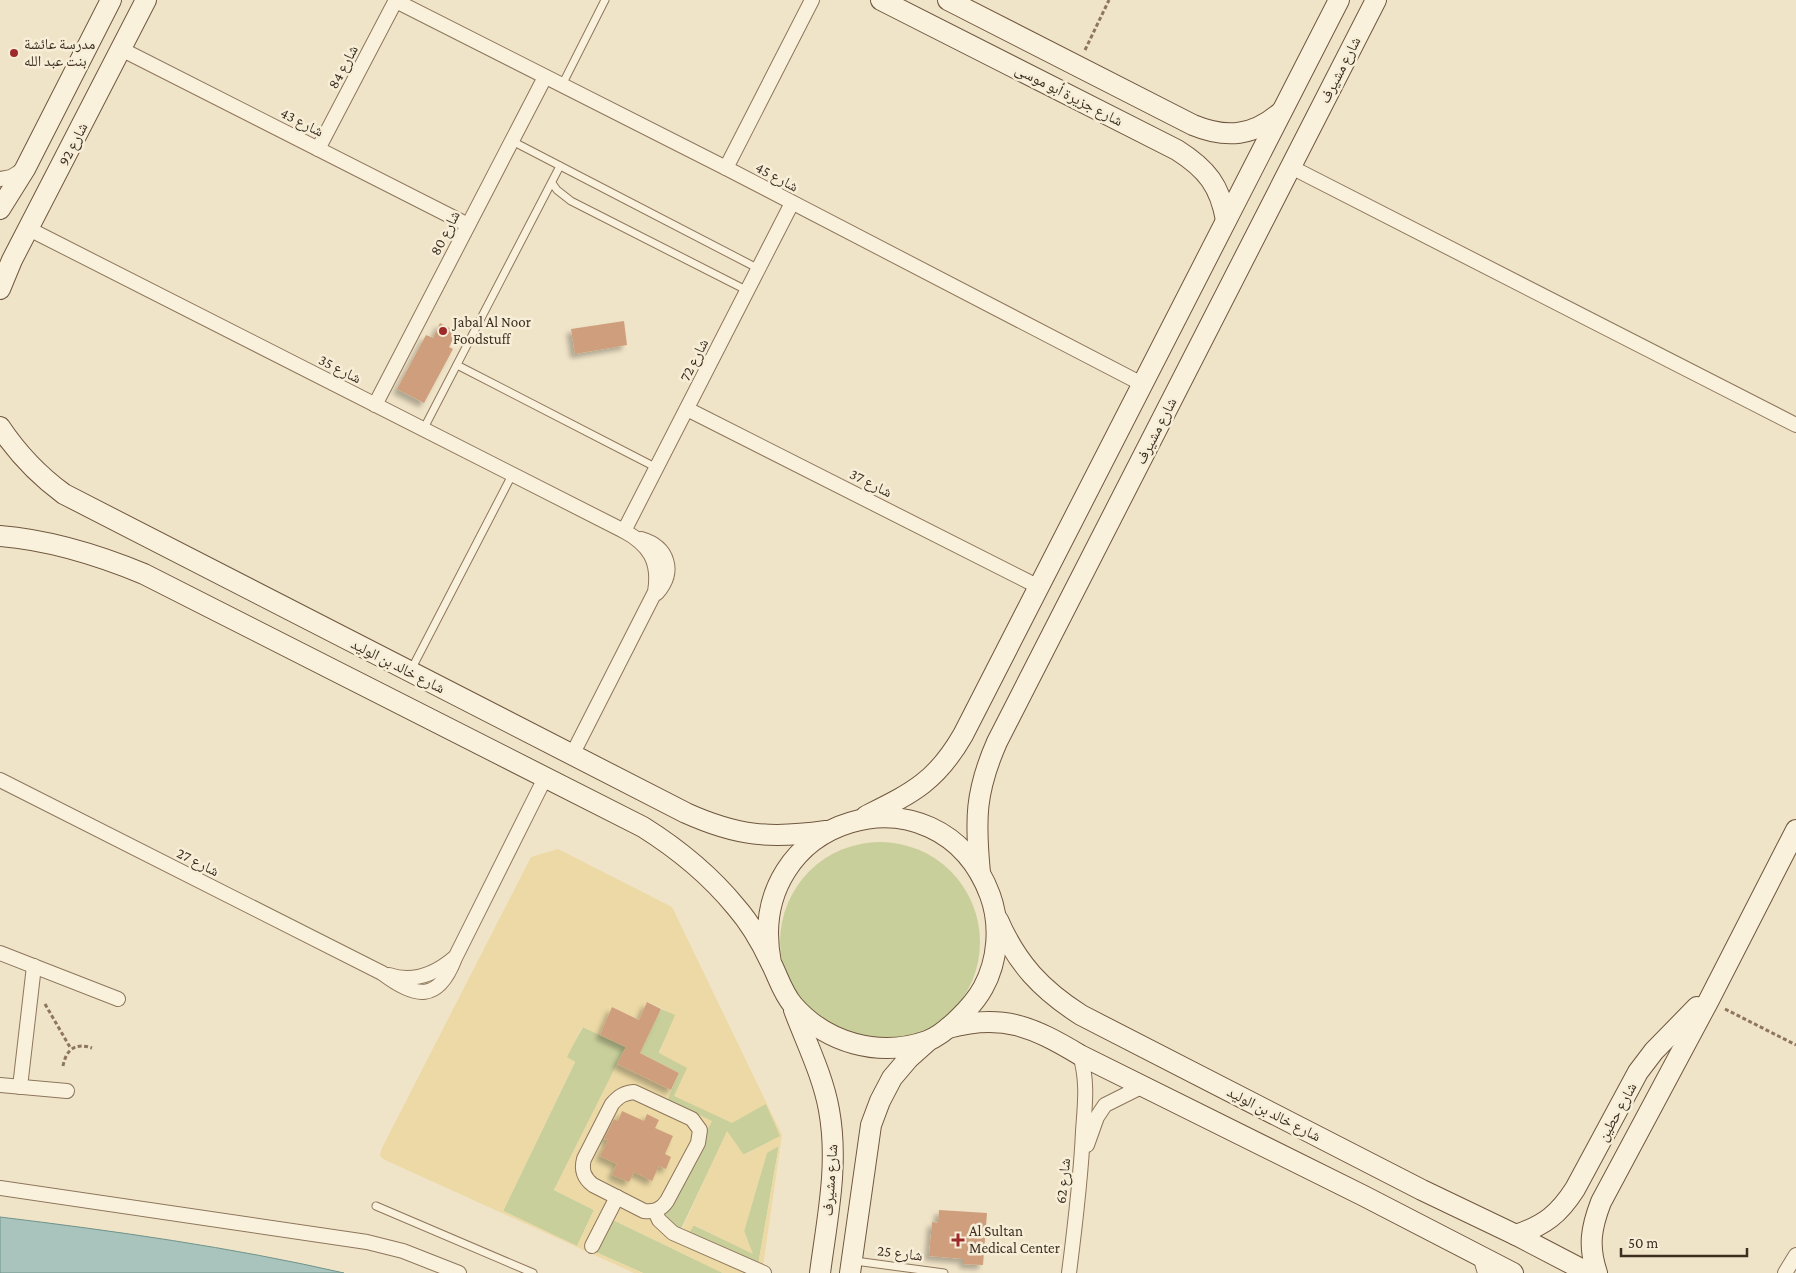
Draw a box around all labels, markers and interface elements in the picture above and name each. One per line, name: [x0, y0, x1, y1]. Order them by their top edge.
street label: شارع مشيرف: [1316, 34, 1365, 107]
place label: مدرسة عائشة بنت عبد الله: [24, 36, 96, 69]
street label: شارع 84: [325, 42, 363, 92]
marker: مدرسة عائشة بنت عبد الله: [8, 47, 20, 59]
street label: شارع جزيرة أبو موسى: [1012, 60, 1126, 131]
street label: شارع 43: [277, 104, 326, 141]
street label: شارع 92: [55, 120, 92, 169]
street label: شارع 45: [752, 159, 801, 197]
street label: شارع 80: [427, 208, 465, 259]
place label: Jabal Al Noor Foodstuff: [451, 314, 532, 347]
marker: Jabal Al Noor Foodstuff: [437, 325, 449, 337]
street label: شارع 72: [677, 336, 713, 385]
street label: شارع 35: [315, 352, 364, 388]
street label: شارع مشيرف: [1132, 395, 1181, 468]
street label: شارع 37: [846, 466, 895, 502]
street label: شارع خالد بن الوليد: [348, 636, 448, 698]
street label: شارع 27: [173, 845, 222, 881]
street label: شارع حطين: [1594, 1080, 1641, 1145]
street label: شارع خالد بن الوليد: [1224, 1084, 1324, 1146]
street label: شارع مشيرف: [819, 1143, 843, 1217]
street label: شارع 62: [1053, 1157, 1075, 1205]
place label: Al Sultan Medical Center: [969, 1223, 1061, 1256]
scale bar: [1621, 1226, 1747, 1258]
marker: Al Sultan Medical Center: [951, 1233, 965, 1247]
text: 50 m: [1628, 1235, 1658, 1251]
street label: شارع 25: [876, 1242, 924, 1266]

